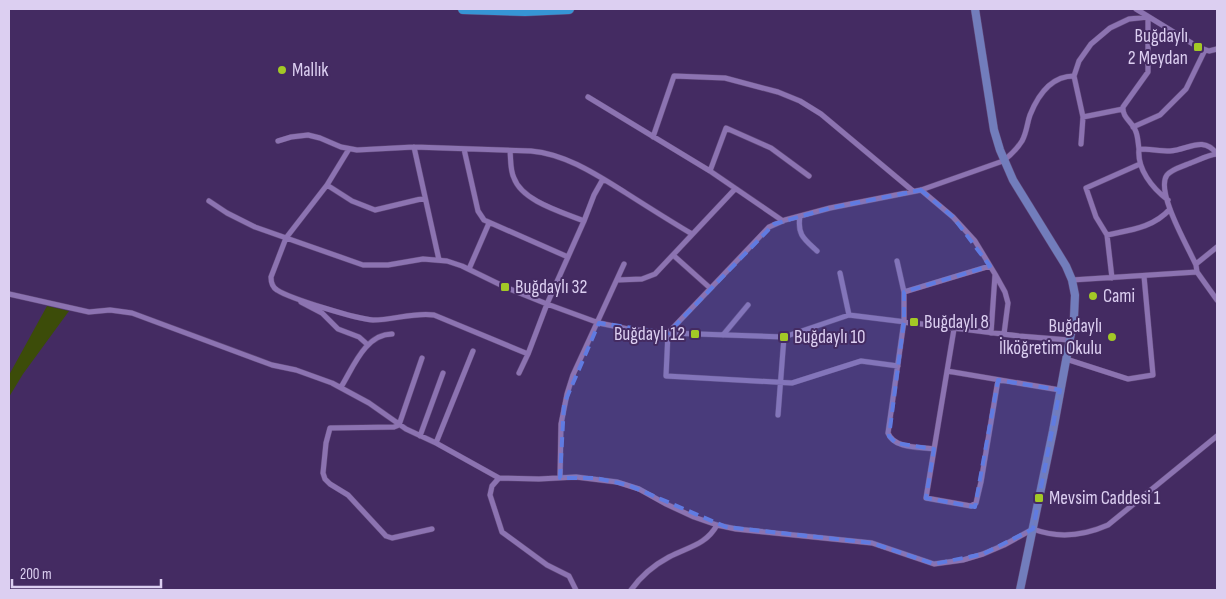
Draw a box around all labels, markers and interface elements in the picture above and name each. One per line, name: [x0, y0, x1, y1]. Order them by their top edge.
place label: Buğdaylı 2 Meydan: [1128, 25, 1188, 70]
marker: Buğdaylı 2 Meydan: [1192, 41, 1204, 53]
place label: Mallık: [292, 59, 329, 82]
marker: Mallık: [276, 64, 288, 76]
place label: Buğdaylı 32: [515, 276, 587, 299]
marker: Buğdaylı 32: [499, 281, 511, 293]
place label: Cami: [1103, 285, 1135, 308]
marker: Cami: [1087, 290, 1099, 302]
place label: Buğdaylı 8: [924, 311, 989, 334]
place label: Buğdaylı İlköğretim Okulu: [999, 315, 1102, 360]
marker: Buğdaylı 8: [908, 316, 920, 328]
place label: Buğdaylı 12: [614, 323, 685, 346]
place label: Buğdaylı 10: [794, 326, 866, 349]
marker: Buğdaylı 12: [689, 328, 701, 340]
marker: Buğdaylı 10: [778, 331, 790, 343]
marker: Buğdaylı İlköğretim Okulu: [1106, 331, 1118, 343]
place label: Mevsim Caddesi 1: [1049, 487, 1161, 510]
marker: Mevsim Caddesi 1: [1033, 492, 1045, 504]
scale bar: [12, 556, 161, 588]
text: 200 m: [20, 565, 52, 584]

